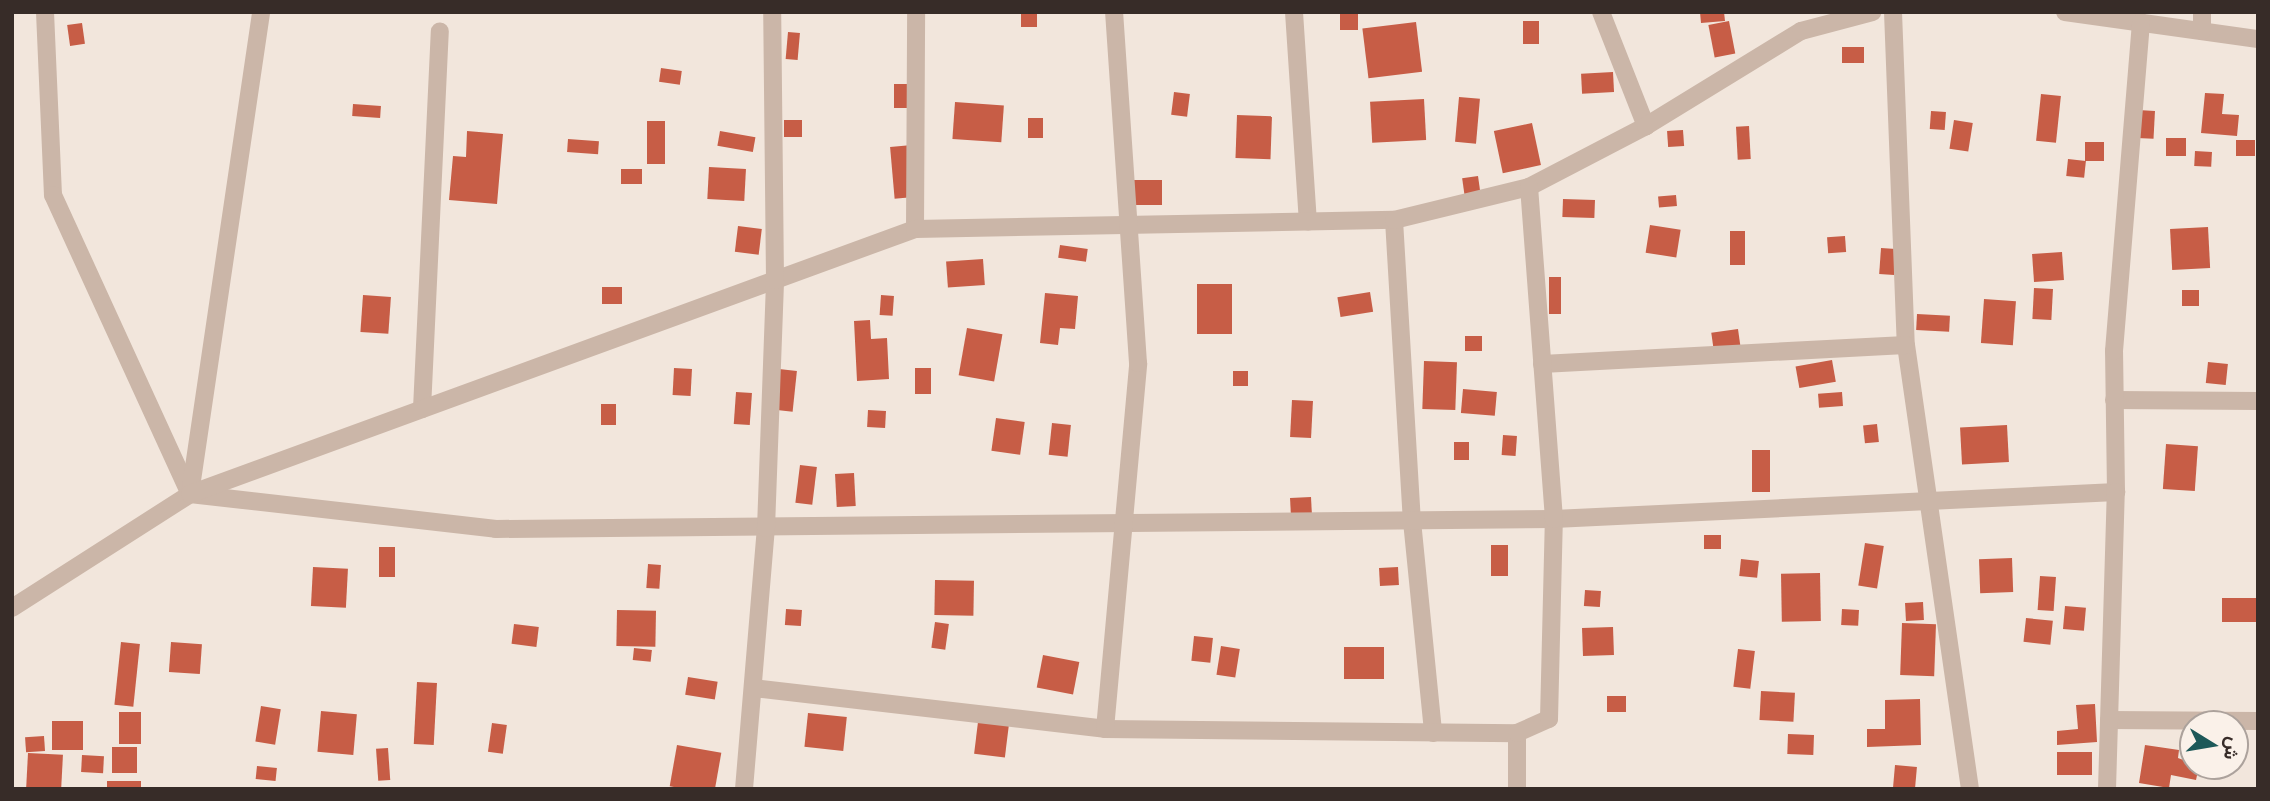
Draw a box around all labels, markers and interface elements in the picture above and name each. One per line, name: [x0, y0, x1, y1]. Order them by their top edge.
north arrow: [2179, 710, 2249, 780]
text: ش: [2218, 735, 2248, 762]

